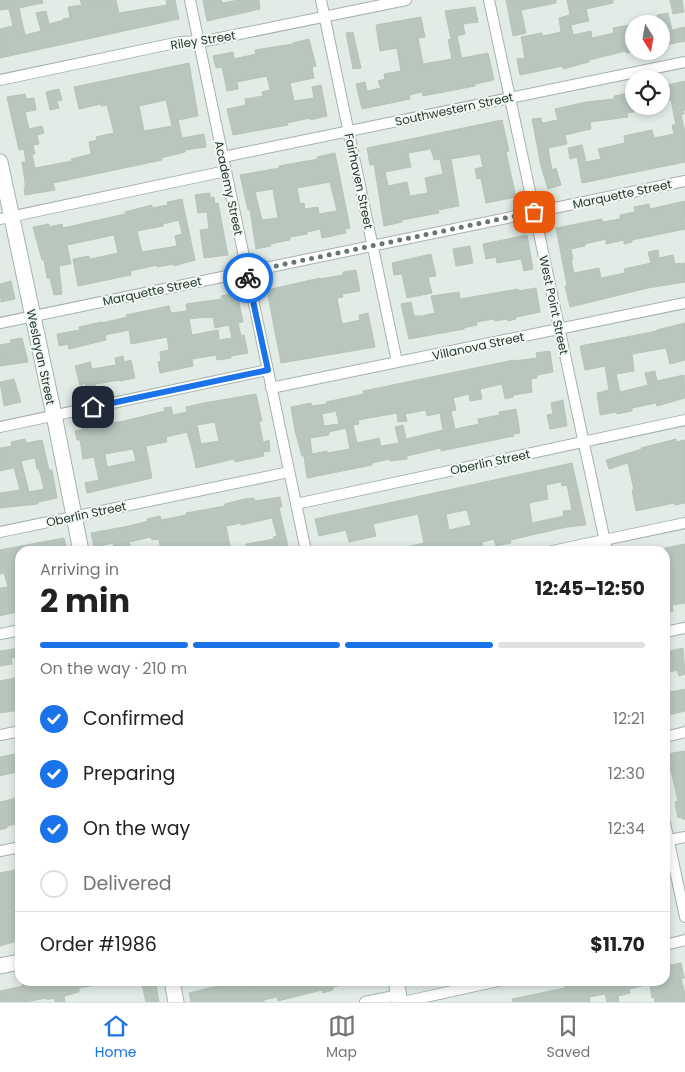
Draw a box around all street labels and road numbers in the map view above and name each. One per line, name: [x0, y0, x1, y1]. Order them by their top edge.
street label: Riley Street: [169, 26, 237, 54]
street label: Southwestern Street: [393, 88, 515, 130]
street label: Fairhaven Street: [341, 132, 377, 230]
street label: Academy Street: [211, 139, 247, 237]
street label: Marquette Street: [571, 175, 673, 213]
street label: West Point Street: [535, 254, 573, 356]
street label: Marquette Street: [101, 272, 203, 310]
street label: Weslayan Street: [23, 308, 59, 406]
street label: Villanova Street: [430, 328, 526, 364]
street label: Oberlin Street: [448, 445, 532, 479]
street label: Oberlin Street: [44, 497, 128, 531]

